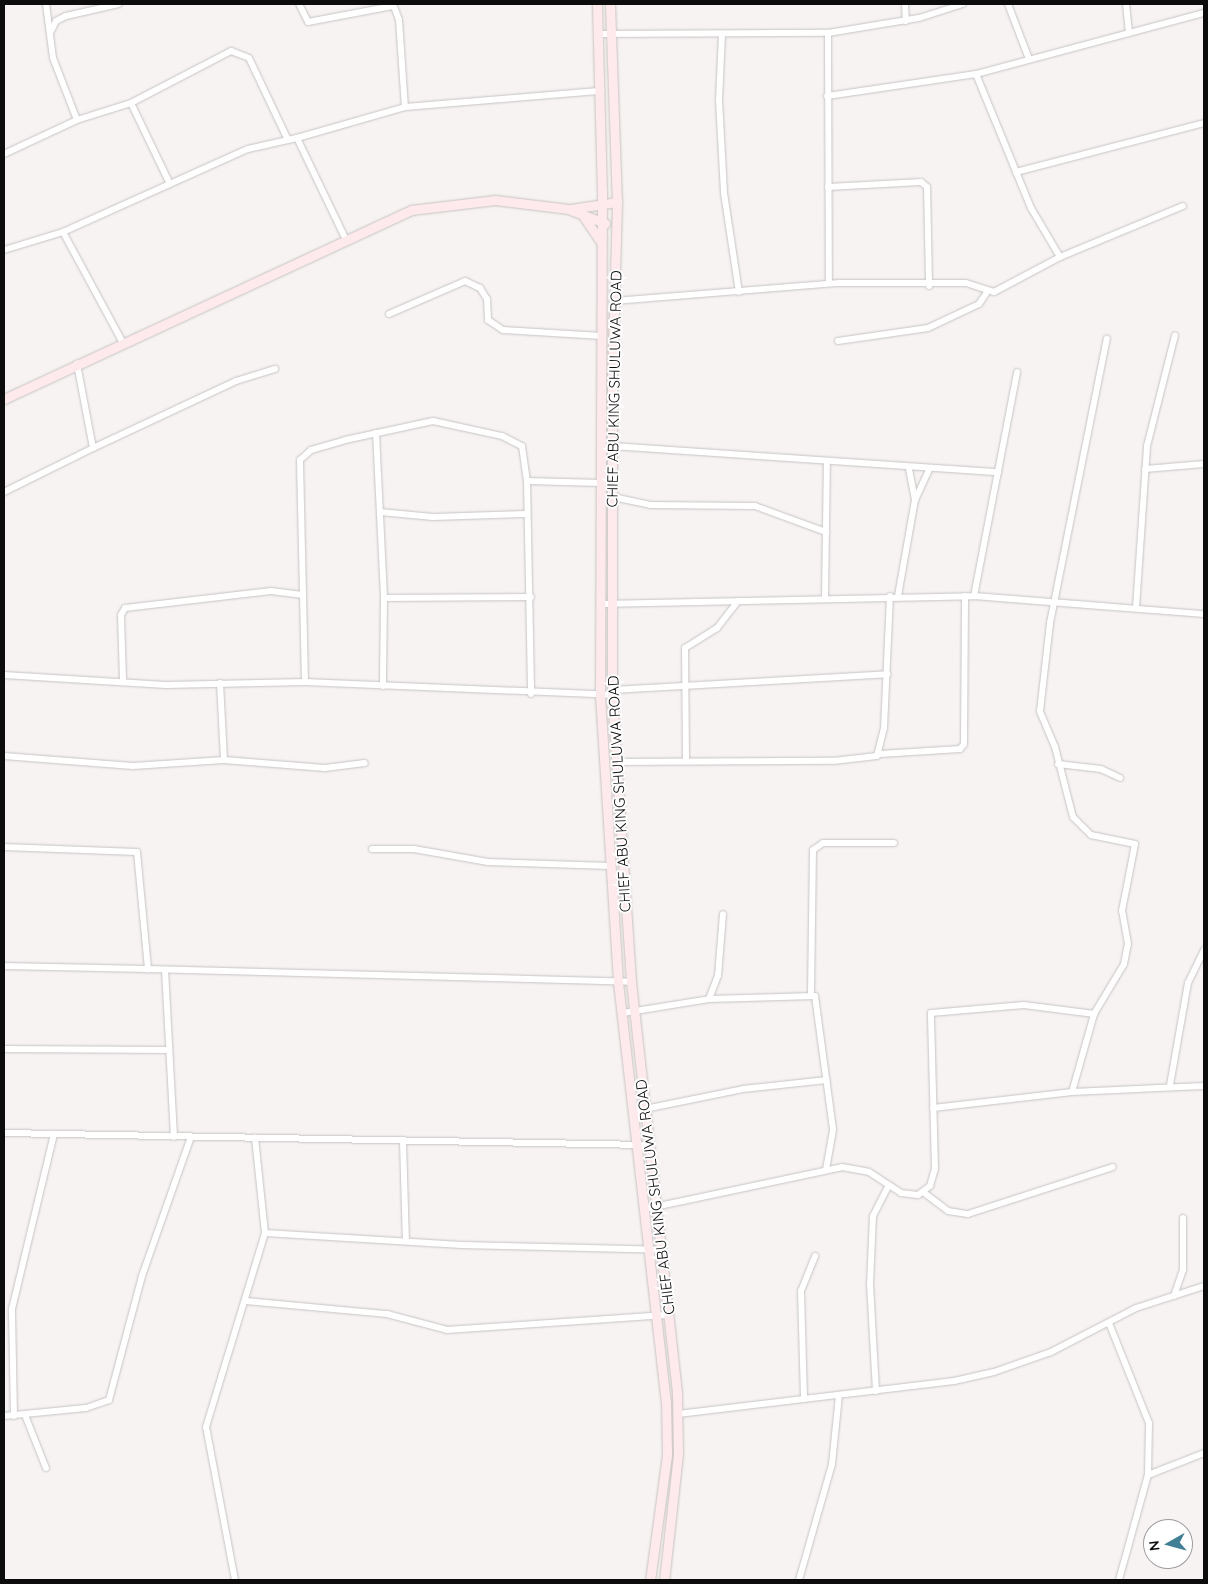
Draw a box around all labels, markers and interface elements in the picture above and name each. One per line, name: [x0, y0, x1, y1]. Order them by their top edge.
street label: CHIEF ABU KING SHULUWA ROAD: [603, 270, 625, 508]
street label: CHIEF ABU KING SHULUWA ROAD: [604, 675, 634, 913]
street label: CHIEF ABU KING SHULUWA ROAD: [632, 1078, 678, 1316]
north arrow: [1143, 1519, 1193, 1569]
text: N: [1145, 1540, 1164, 1552]

